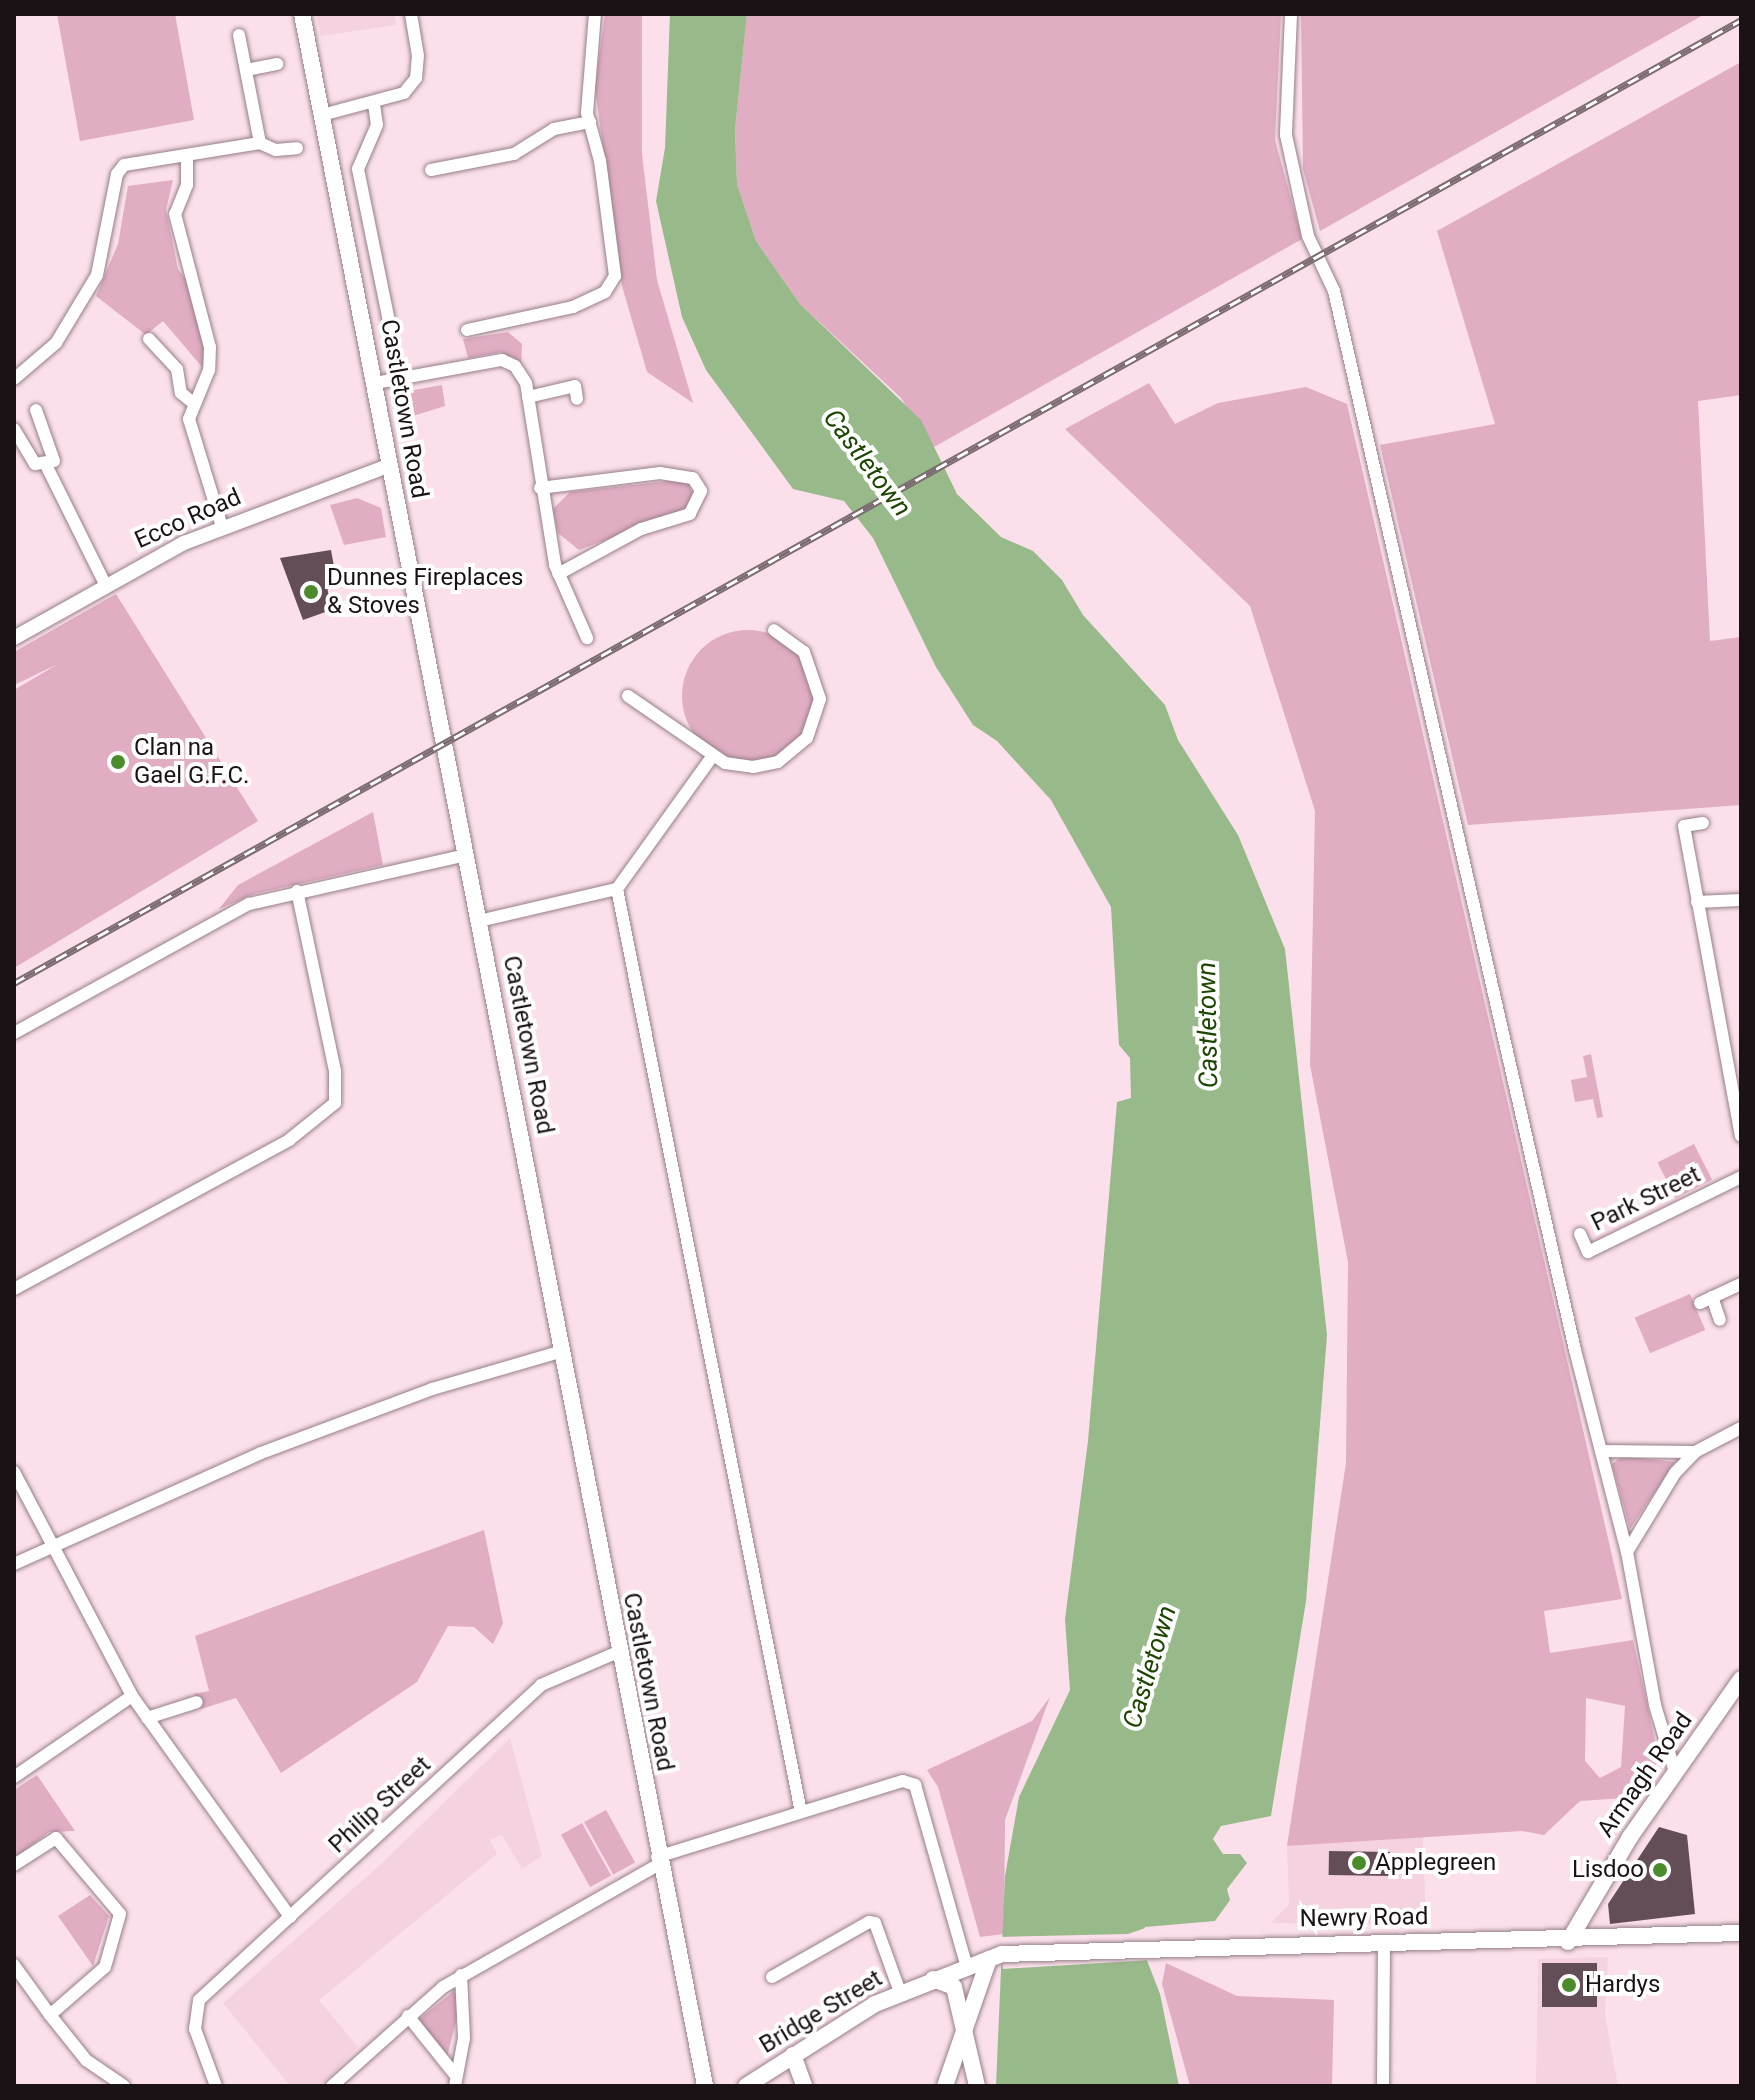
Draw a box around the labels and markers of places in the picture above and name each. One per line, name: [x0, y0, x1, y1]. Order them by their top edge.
place label: Dunnes Fireplaces & Stoves: [327, 564, 523, 620]
marker: Dunnes Fireplaces & Stoves: [302, 583, 320, 601]
place label: Clan na Gael G.F.C.: [134, 734, 249, 790]
marker: Clan na Gael G.F.C.: [109, 753, 127, 771]
place label: Applegreen: [1375, 1849, 1496, 1877]
marker: Applegreen: [1350, 1854, 1368, 1872]
place label: Lisdoo: [1572, 1856, 1644, 1884]
marker: Lisdoo: [1651, 1861, 1669, 1879]
place label: Hardys: [1585, 1971, 1660, 1999]
marker: Hardys: [1560, 1976, 1578, 1994]

